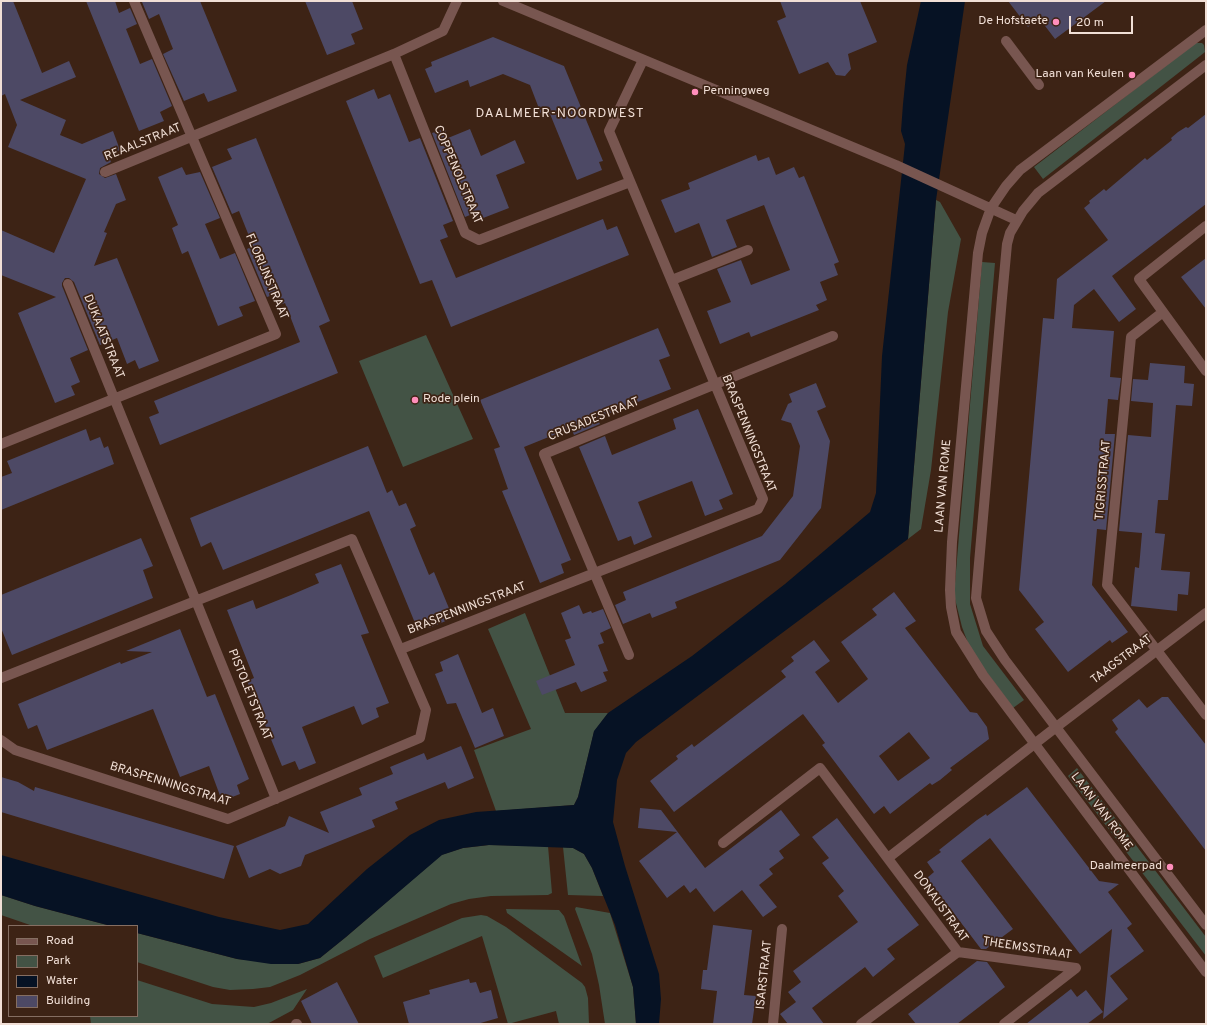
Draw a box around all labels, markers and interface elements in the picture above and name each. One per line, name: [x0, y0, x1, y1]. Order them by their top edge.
scale bar: [1071, 8, 1135, 34]
place label: De Hofstaete: [978, 15, 1048, 29]
text: 20 m: [1076, 15, 1104, 31]
marker: De Hofstaete: [1051, 17, 1061, 27]
place label: Laan van Keulen: [1036, 68, 1124, 82]
marker: Laan van Keulen: [1127, 70, 1137, 80]
place label: Penningweg: [703, 85, 769, 99]
marker: Penningweg: [690, 87, 700, 97]
district label: DAALMEER-NOORDWEST: [475, 106, 645, 122]
street label: REAALSTRAAT: [102, 121, 184, 165]
street label: COPPENOLSTRAAT: [430, 123, 484, 227]
street label: FLORIJNSTRAAT: [241, 232, 291, 322]
street label: DUKAATSTRAAT: [80, 293, 126, 381]
street label: BRASPENNINGSTRAAT: [718, 373, 778, 495]
place label: Rode plein: [423, 393, 480, 407]
marker: Rode plein: [410, 395, 420, 405]
street label: CRUSADESTRAAT: [546, 395, 642, 445]
street label: LAAN VAN ROME: [933, 439, 955, 533]
street label: TIGRISSTRAAT: [1093, 439, 1115, 521]
street label: BRASPENNINGSTRAAT: [406, 580, 528, 638]
street label: TAAGSTRAAT: [1088, 632, 1156, 688]
street label: PISTOLETSTRAAT: [224, 647, 274, 743]
street label: BRASPENNINGSTRAAT: [108, 760, 232, 810]
street label: LAAN VAN ROME: [1067, 770, 1135, 854]
place label: Daalmeerpad: [1090, 860, 1162, 874]
marker: Daalmeerpad: [1165, 862, 1175, 872]
street label: DONAUSTRAAT: [909, 869, 971, 945]
legend: [8, 925, 138, 1017]
text: Road: [46, 933, 74, 949]
street label: THEEMSSTRAAT: [981, 935, 1073, 963]
street label: ISARSTRAAT: [754, 940, 776, 1010]
text: Park: [46, 953, 71, 969]
text: Water: [46, 973, 78, 989]
text: Building: [46, 993, 90, 1009]

